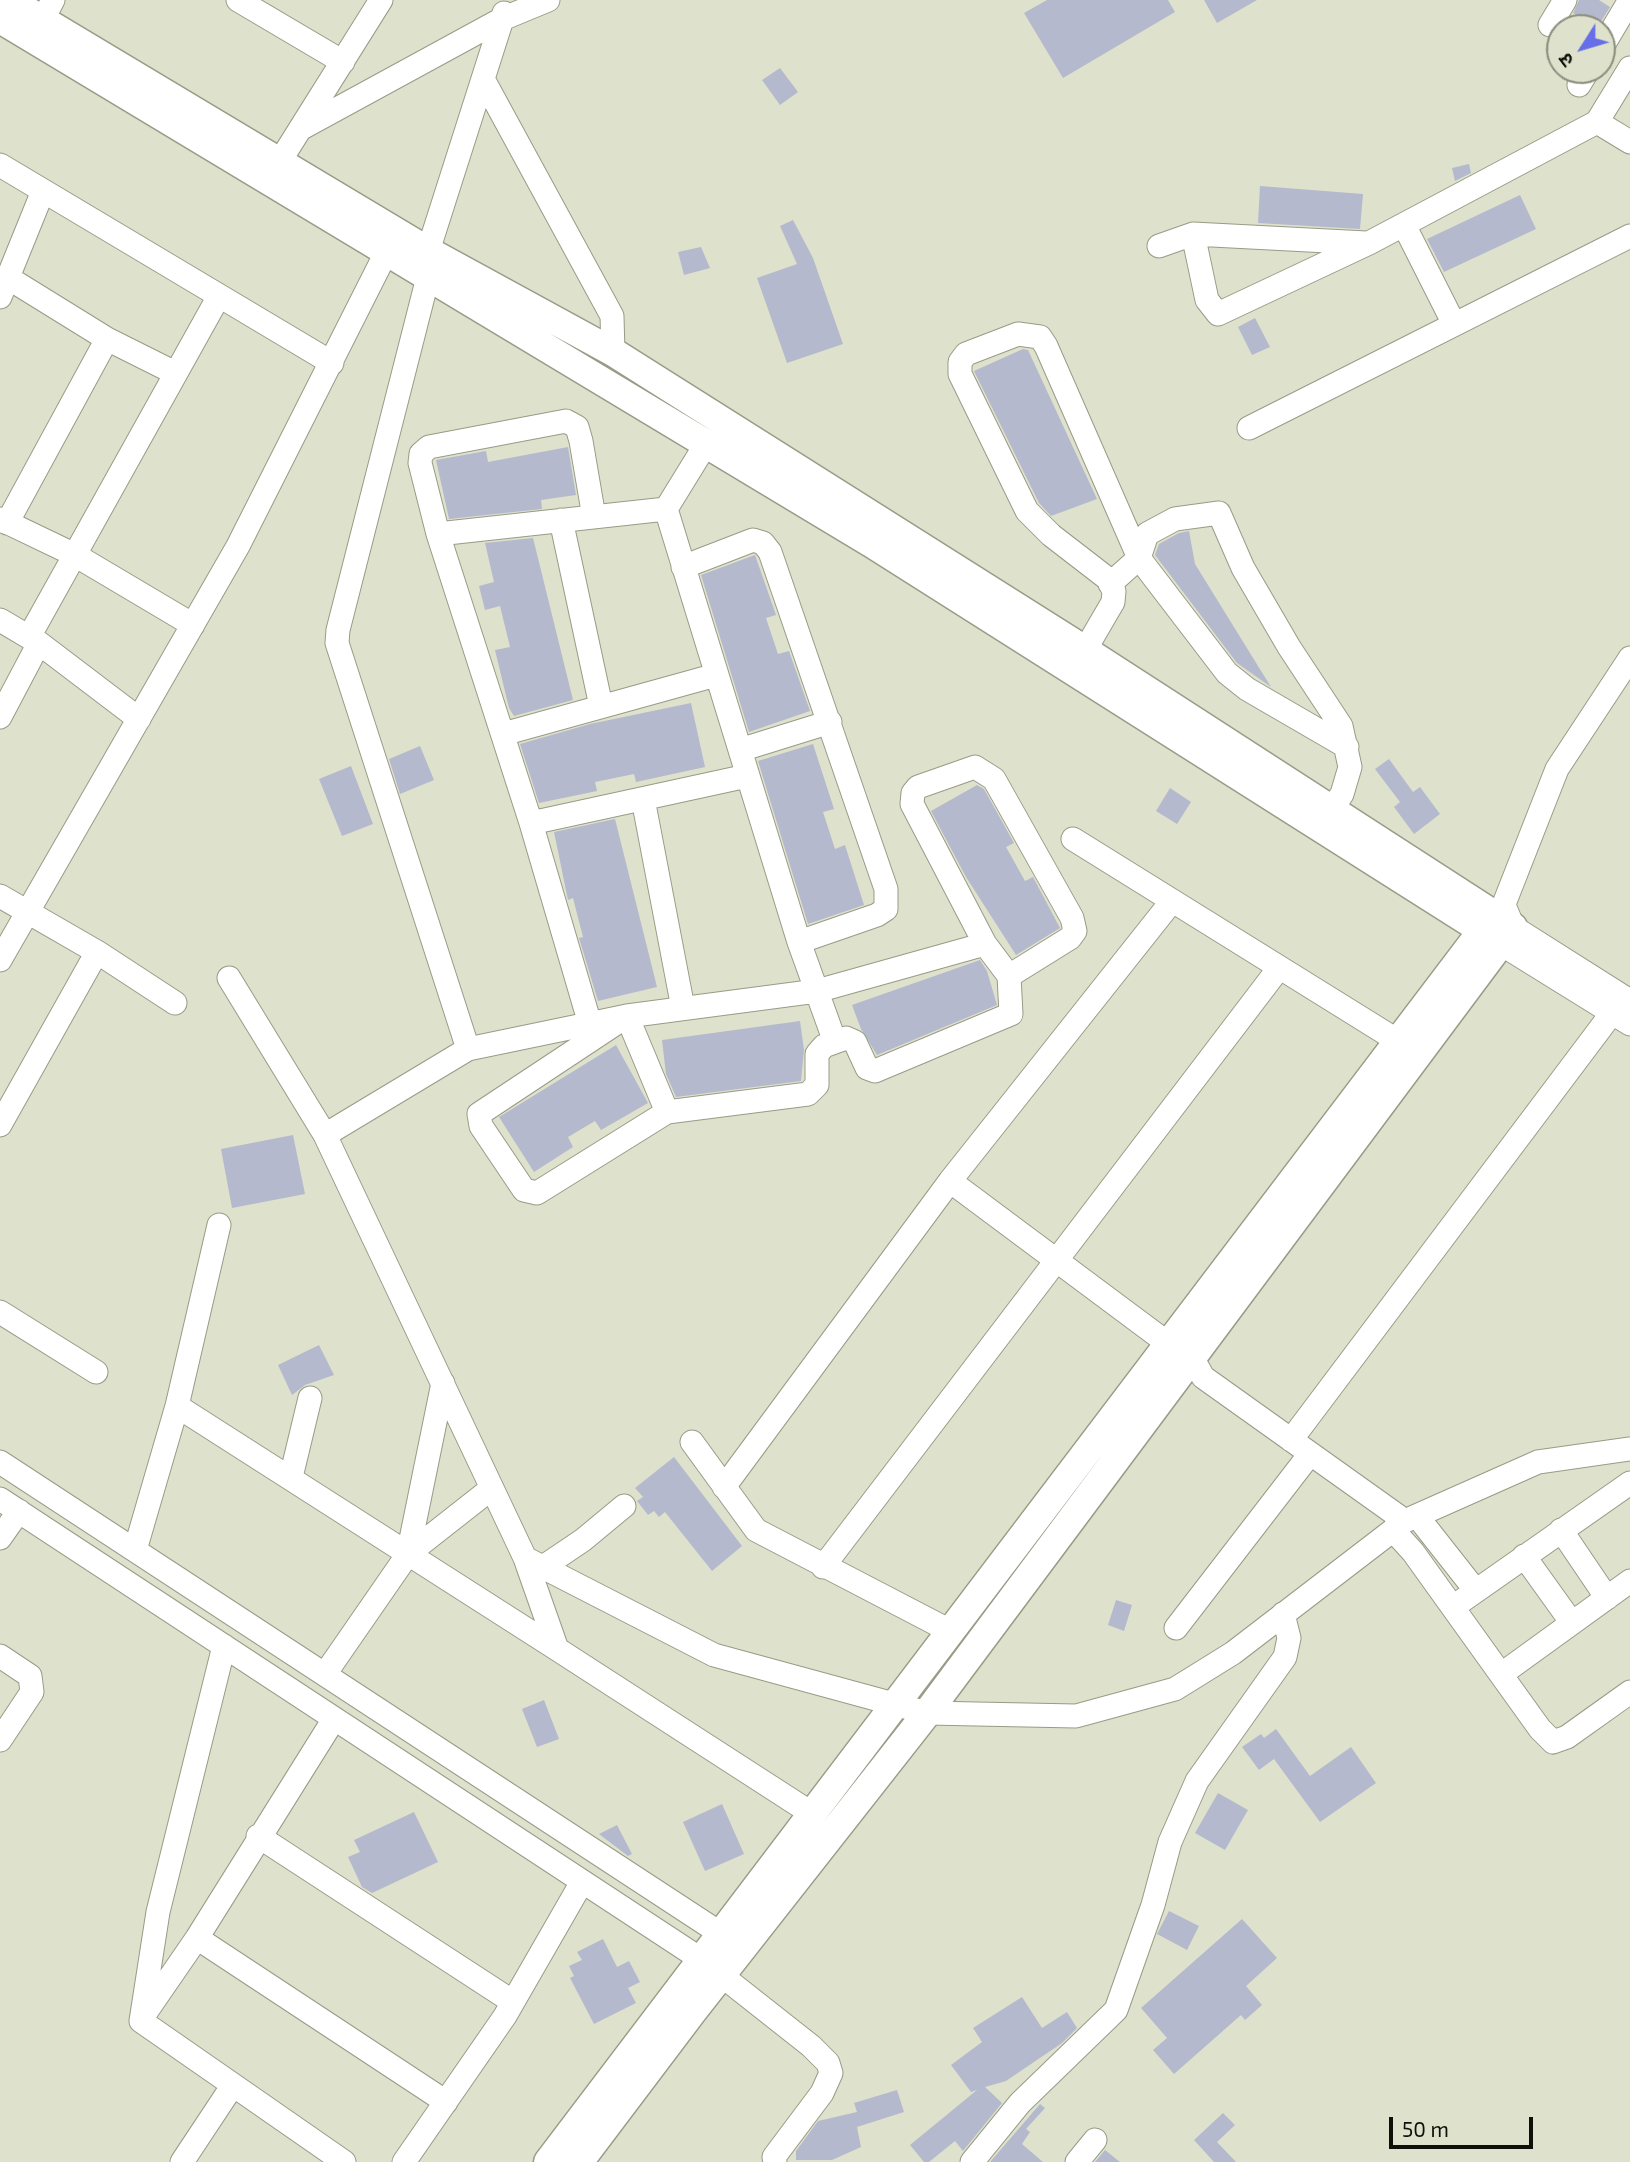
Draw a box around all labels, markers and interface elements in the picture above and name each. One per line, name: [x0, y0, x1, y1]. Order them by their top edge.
north arrow: [1546, 14, 1616, 84]
text: उ: [1553, 49, 1578, 72]
scale bar: [1392, 2102, 1536, 2146]
text: 50 m: [1402, 2116, 1449, 2141]

